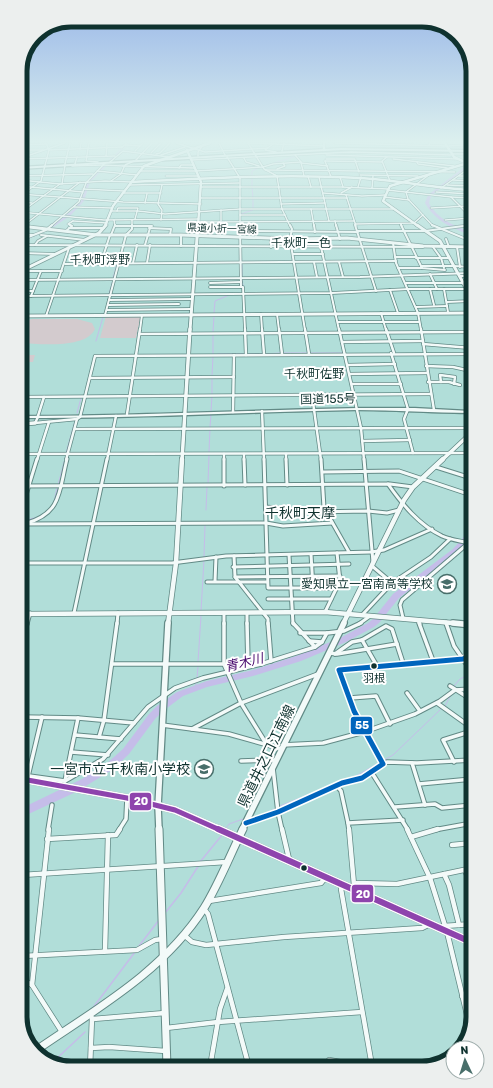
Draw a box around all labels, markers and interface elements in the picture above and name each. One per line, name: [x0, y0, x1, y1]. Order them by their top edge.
street label: 県道小折一宮線: [187, 222, 257, 236]
district label: 千秋町一色: [271, 236, 331, 250]
district label: 千秋町浮野: [70, 253, 130, 267]
district label: 千秋町佐野: [284, 367, 344, 381]
street label: 国道155号: [300, 392, 356, 406]
district label: 千秋町天摩: [265, 505, 335, 522]
school or university icon: 愛知県立一宮南高等学校: [436, 573, 458, 595]
place label: 愛知県立一宮南高等学校: [301, 577, 433, 591]
water label: 青木川: [223, 650, 267, 674]
marker: 羽根: [369, 661, 379, 671]
place label: 羽根: [363, 672, 385, 685]
street label: 県道井之口江南線: [234, 702, 299, 810]
line badge: 55: [350, 716, 373, 735]
text: 55: [355, 719, 369, 732]
school or university icon: 一宮市立千秋南小学校: [193, 758, 215, 780]
place label: 一宮市立千秋南小学校: [50, 761, 190, 778]
line badge: 20: [129, 792, 152, 811]
text: 20: [134, 795, 148, 808]
unlabelled marker: [299, 863, 309, 873]
line badge: 20: [351, 884, 374, 903]
text: 20: [356, 888, 370, 901]
north arrow: [445, 1040, 485, 1080]
text: N: [460, 1044, 469, 1057]

